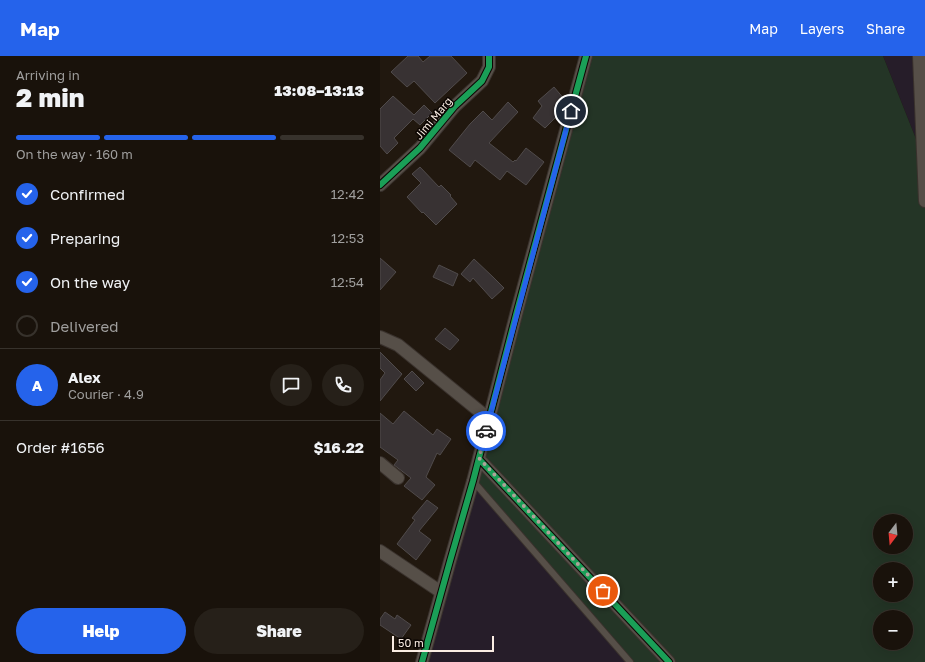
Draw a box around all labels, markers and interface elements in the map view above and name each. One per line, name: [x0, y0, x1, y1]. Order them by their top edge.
text: Map: [20, 17, 60, 40]
text: Map: [749, 20, 778, 37]
text: Layers: [800, 20, 844, 37]
text: Share: [866, 20, 905, 37]
text: Arriving in: [16, 67, 80, 83]
text: 13:08–13:13: [274, 81, 364, 99]
text: 2 min: [16, 82, 84, 113]
street label: Jimi Marg: [412, 94, 454, 142]
pin: [554, 94, 588, 128]
icon: home: [560, 100, 582, 122]
text: On the way · 160 m: [16, 146, 133, 162]
icon: check: [16, 183, 38, 205]
text: Confirmed: [50, 185, 125, 203]
text: 12:42: [331, 186, 364, 202]
icon: check: [16, 227, 38, 249]
text: Preparing: [50, 229, 120, 247]
text: 12:53: [331, 230, 364, 246]
icon: check: [16, 271, 38, 293]
text: On the way: [50, 273, 130, 291]
text: 12:54: [331, 274, 364, 290]
text: Delivered: [50, 317, 118, 335]
button: chat: [270, 364, 312, 406]
button: phone: [322, 364, 364, 406]
text: Alex: [68, 368, 101, 386]
text: A: [32, 376, 42, 394]
text: Courier · 4.9: [68, 386, 144, 402]
courier: [466, 411, 506, 451]
icon: car: [475, 420, 497, 442]
text: Order #1656: [16, 438, 105, 456]
text: $16.22: [314, 438, 364, 456]
north arrow: [873, 514, 913, 554]
map controls: [873, 514, 913, 650]
button: +: [873, 562, 913, 602]
pin: [586, 574, 620, 608]
icon: bag: [592, 580, 614, 602]
button: Help: [16, 608, 186, 654]
button: Share: [194, 608, 364, 654]
button: −: [873, 610, 913, 650]
scale bar: [392, 634, 494, 653]
text: 50 m: [398, 636, 424, 649]

